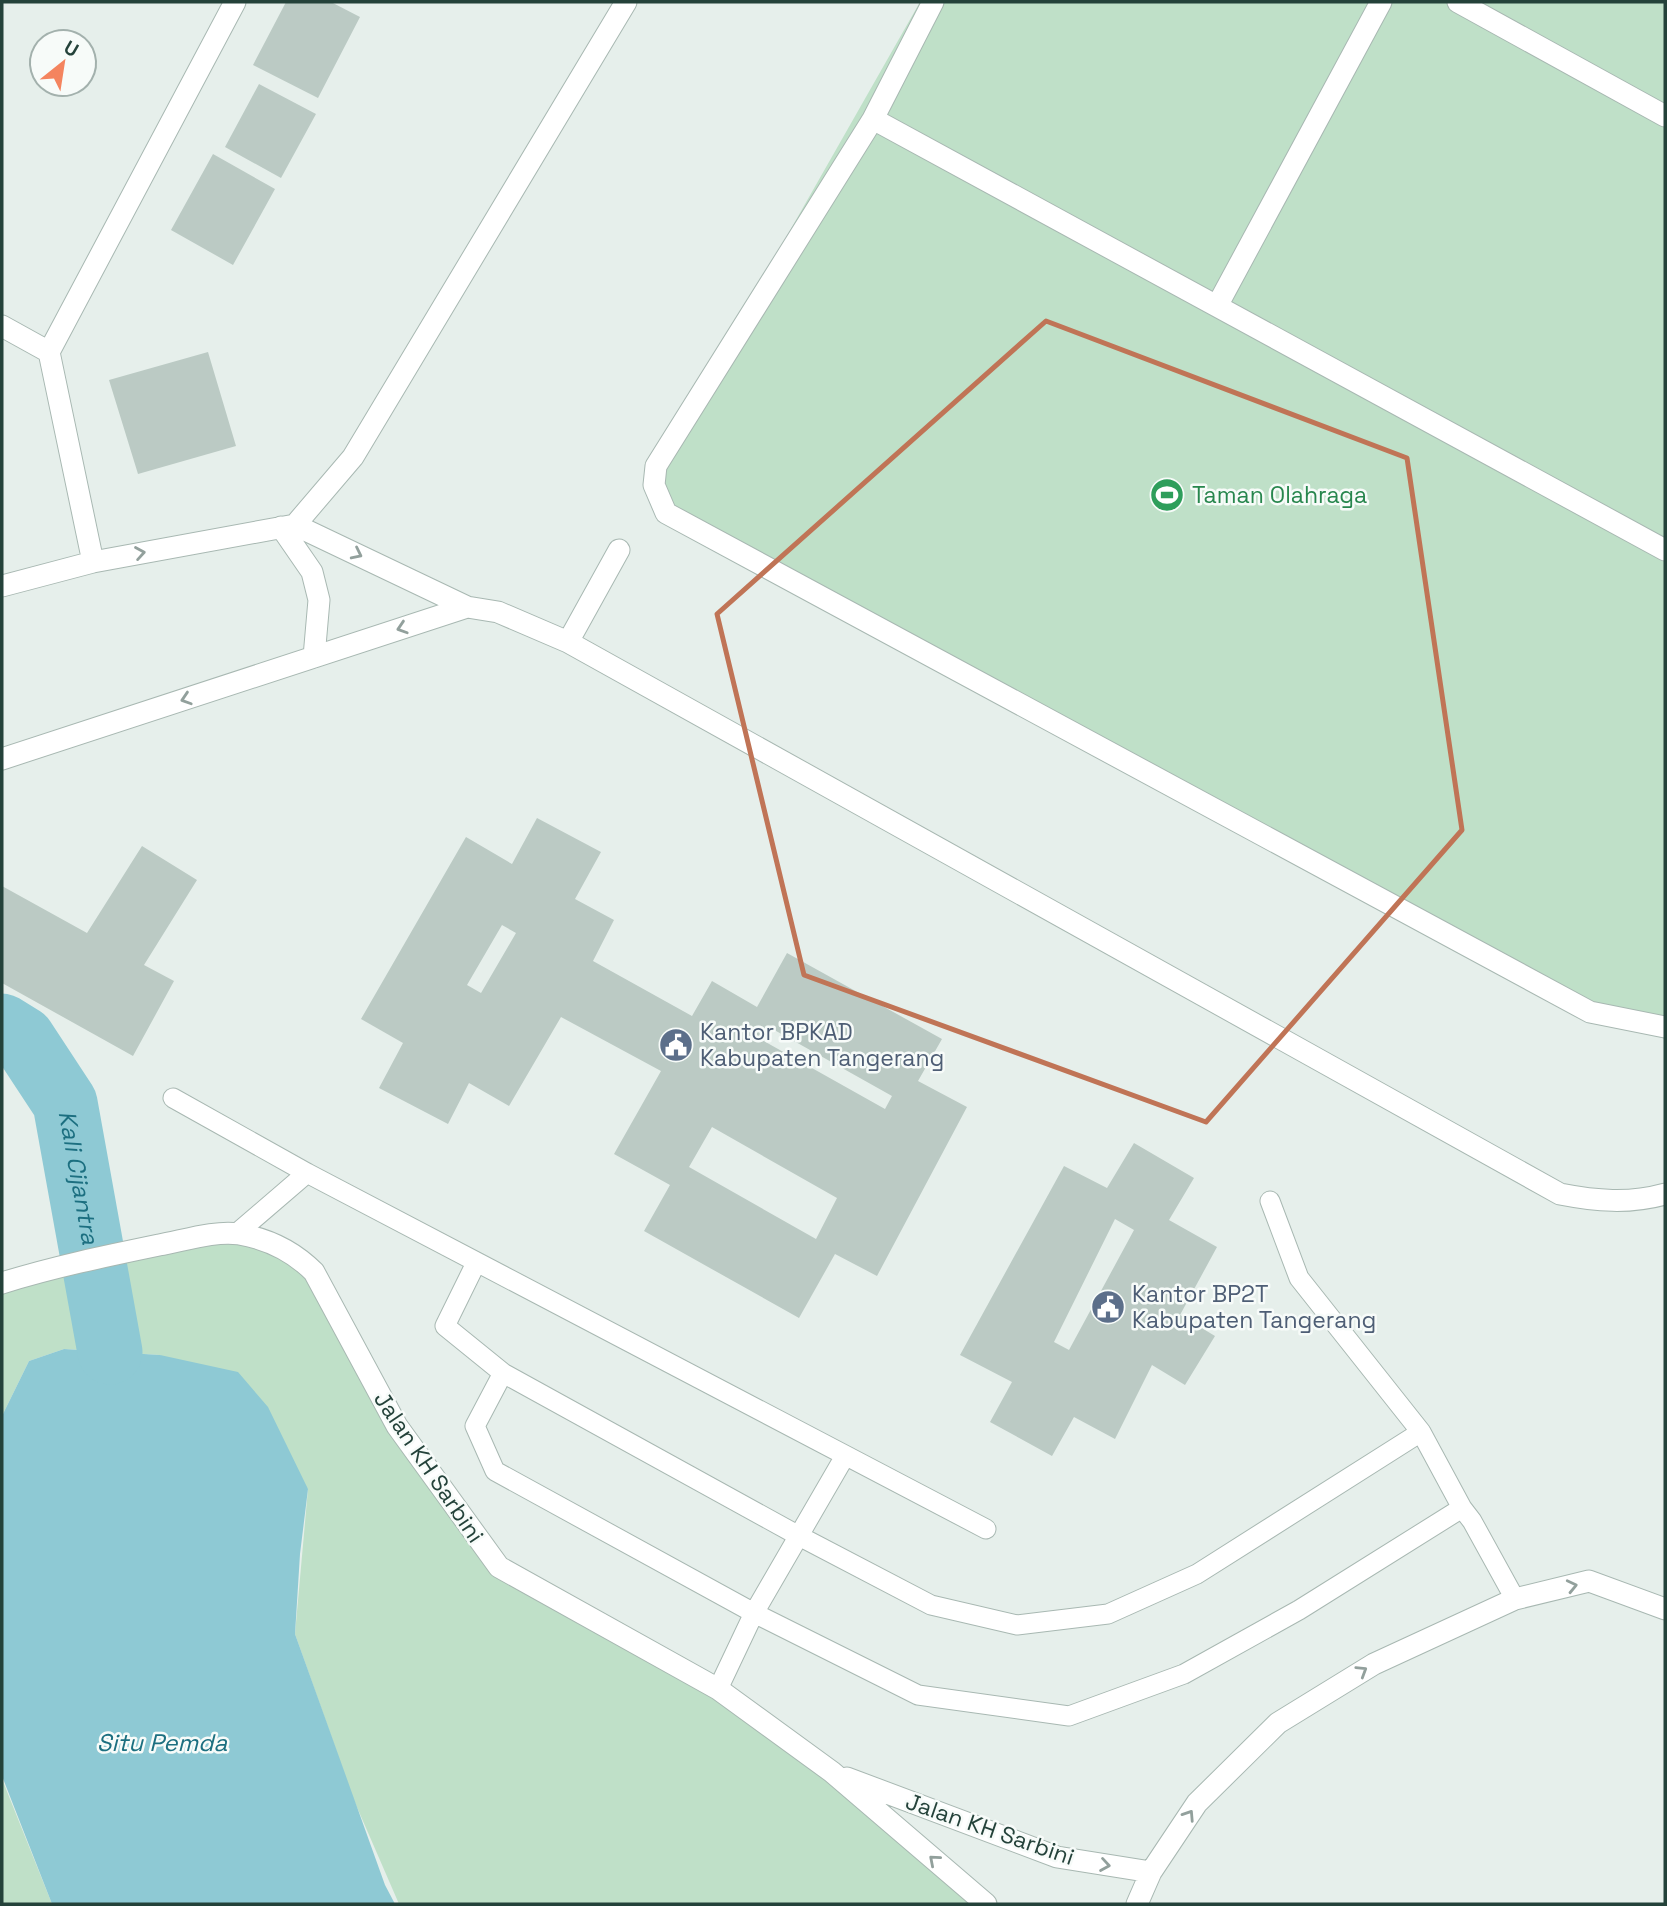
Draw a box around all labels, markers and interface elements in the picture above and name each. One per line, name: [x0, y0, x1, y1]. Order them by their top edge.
north arrow: [28, 28, 98, 98]
text: U: [59, 35, 83, 63]
sports icon: Taman Olahraga: [1148, 476, 1186, 514]
place label: Taman Olahraga: [1192, 480, 1367, 510]
one-way arrow: [134, 546, 146, 561]
one-way arrow: [350, 546, 362, 560]
one-way arrow: [397, 620, 409, 635]
one-way arrow: [180, 690, 192, 705]
place label: Kantor BPKAD Kabupaten Tangerang: [700, 1017, 944, 1073]
public building icon: Kantor BPKAD Kabupaten Tangerang: [657, 1026, 695, 1064]
water label: Kali Cijantra: [52, 1108, 106, 1247]
place label: Kantor BP2T Kabupaten Tangerang: [1132, 1279, 1376, 1335]
public building icon: Kantor BP2T Kabupaten Tangerang: [1089, 1288, 1127, 1326]
street label: Jalan KH Sarbini: [367, 1386, 491, 1548]
one-way arrow: [1566, 1579, 1578, 1594]
one-way arrow: [1355, 1667, 1368, 1680]
water label: Situ Pemda: [97, 1727, 228, 1758]
street label: Jalan KH Sarbini: [902, 1786, 1078, 1872]
one-way arrow: [1180, 1810, 1193, 1823]
one-way arrow: [929, 1856, 942, 1868]
one-way arrow: [1099, 1857, 1111, 1872]

